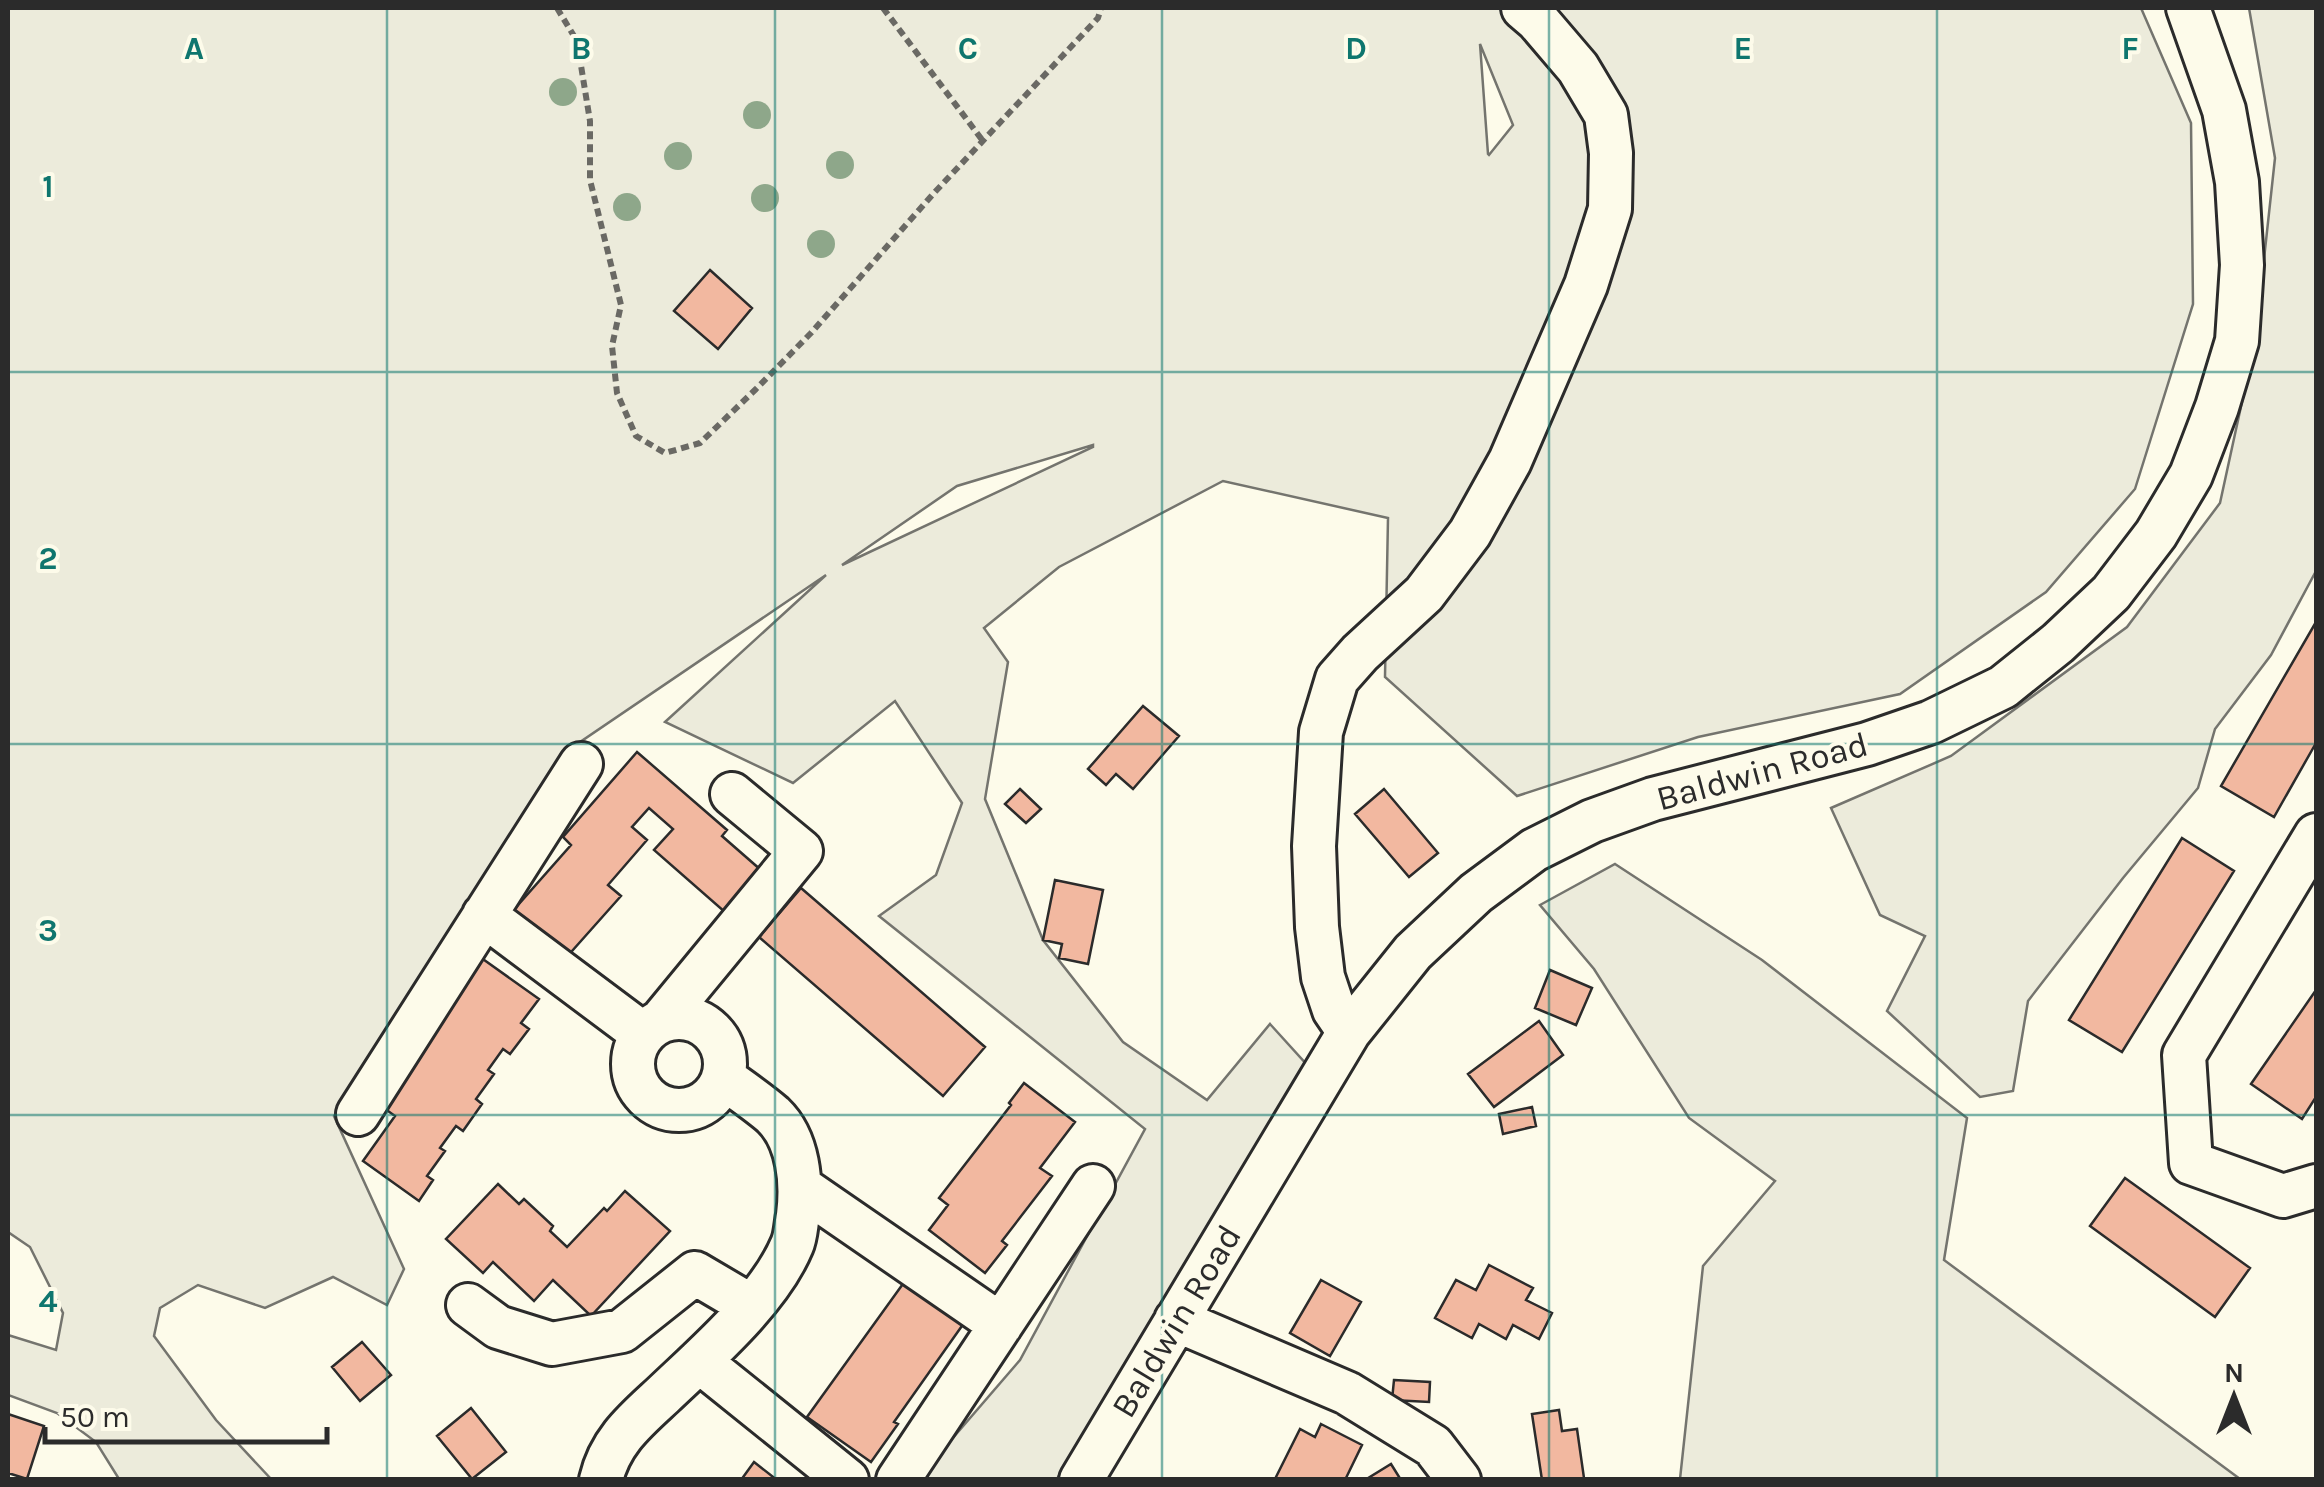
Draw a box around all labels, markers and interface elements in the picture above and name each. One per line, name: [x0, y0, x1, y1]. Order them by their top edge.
text: A: [184, 30, 204, 67]
text: B: [571, 30, 591, 67]
text: C: [958, 30, 978, 67]
text: D: [1345, 30, 1367, 67]
text: E: [1734, 30, 1752, 67]
text: F: [2121, 30, 2139, 67]
text: 1: [42, 168, 54, 205]
text: 2: [38, 540, 58, 577]
street label: Baldwin Road: [1652, 724, 1872, 819]
text: 3: [38, 912, 58, 949]
street label: Baldwin Road: [1103, 1218, 1250, 1425]
text: 4: [38, 1283, 58, 1320]
north arrow: [2184, 1347, 2284, 1447]
text: N: [2224, 1356, 2244, 1389]
scale bar: [45, 1382, 328, 1444]
text: 50 m: [60, 1399, 130, 1435]

